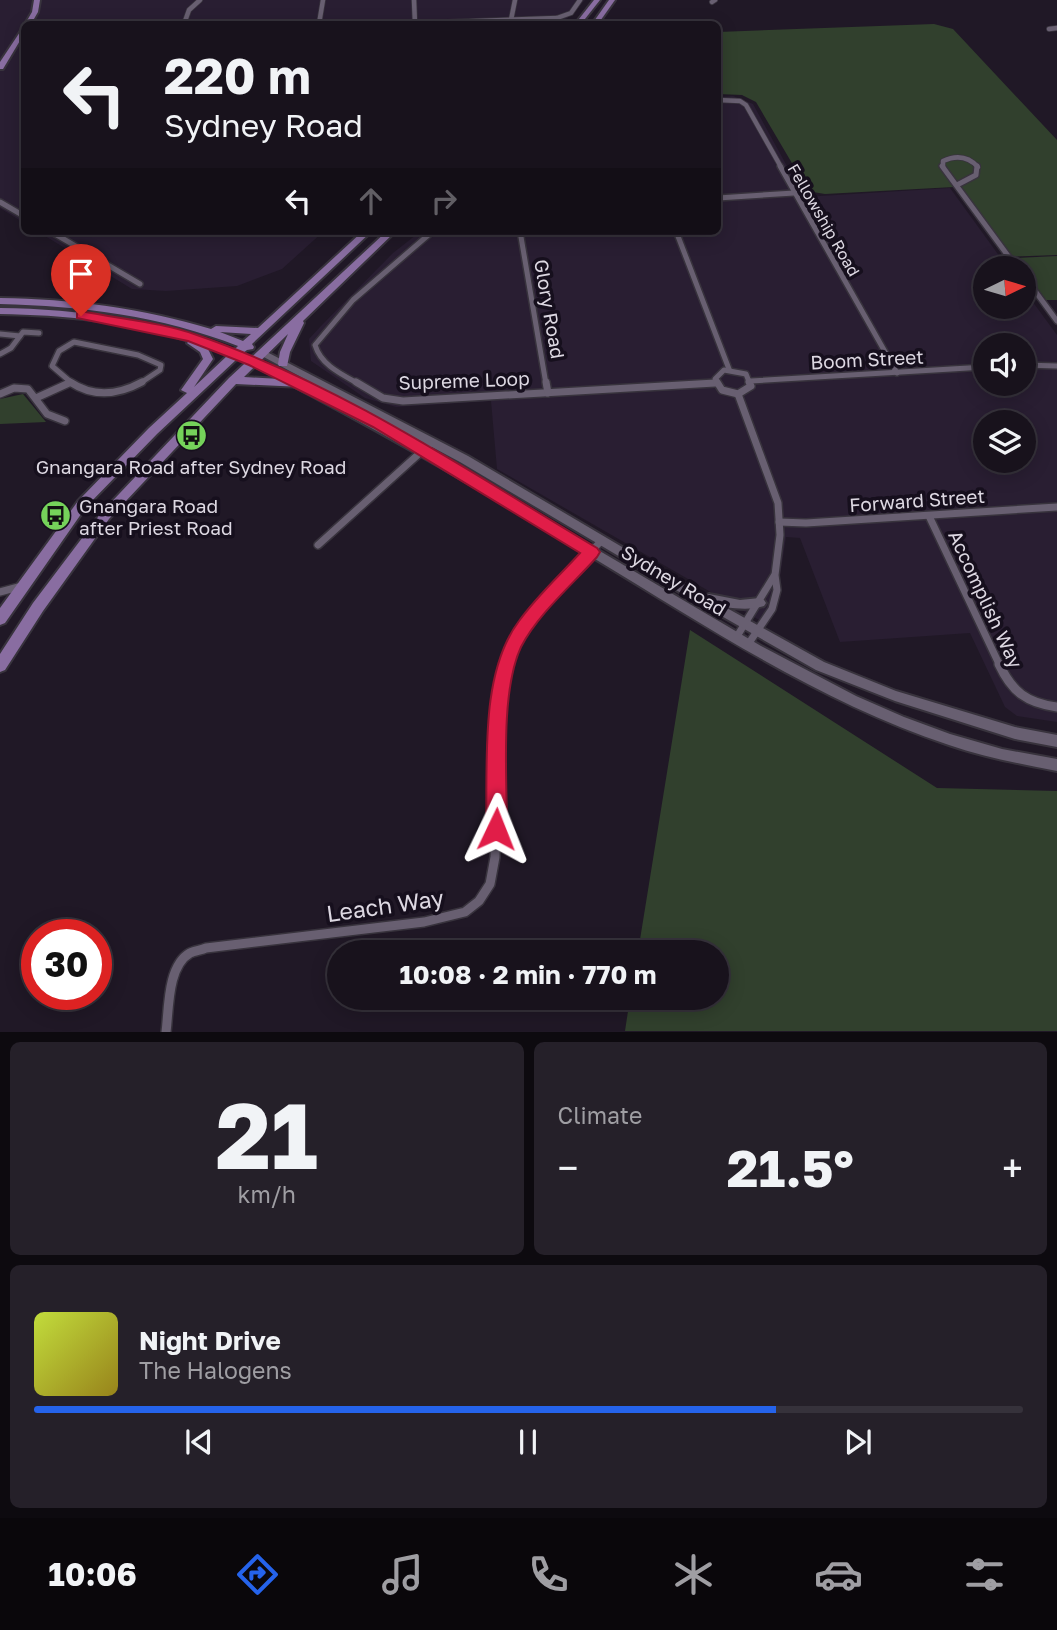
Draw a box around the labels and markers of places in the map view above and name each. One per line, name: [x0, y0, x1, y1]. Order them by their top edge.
pin: [51, 244, 111, 316]
bus stop icon: Gnangara Road after Sydney Road: [174, 418, 208, 452]
place label: Gnangara Road after Sydney Road: [36, 455, 346, 478]
place label: Gnangara Road after Priest Road: [79, 494, 233, 539]
bus stop icon: Gnangara Road after Priest Road: [39, 499, 73, 533]

